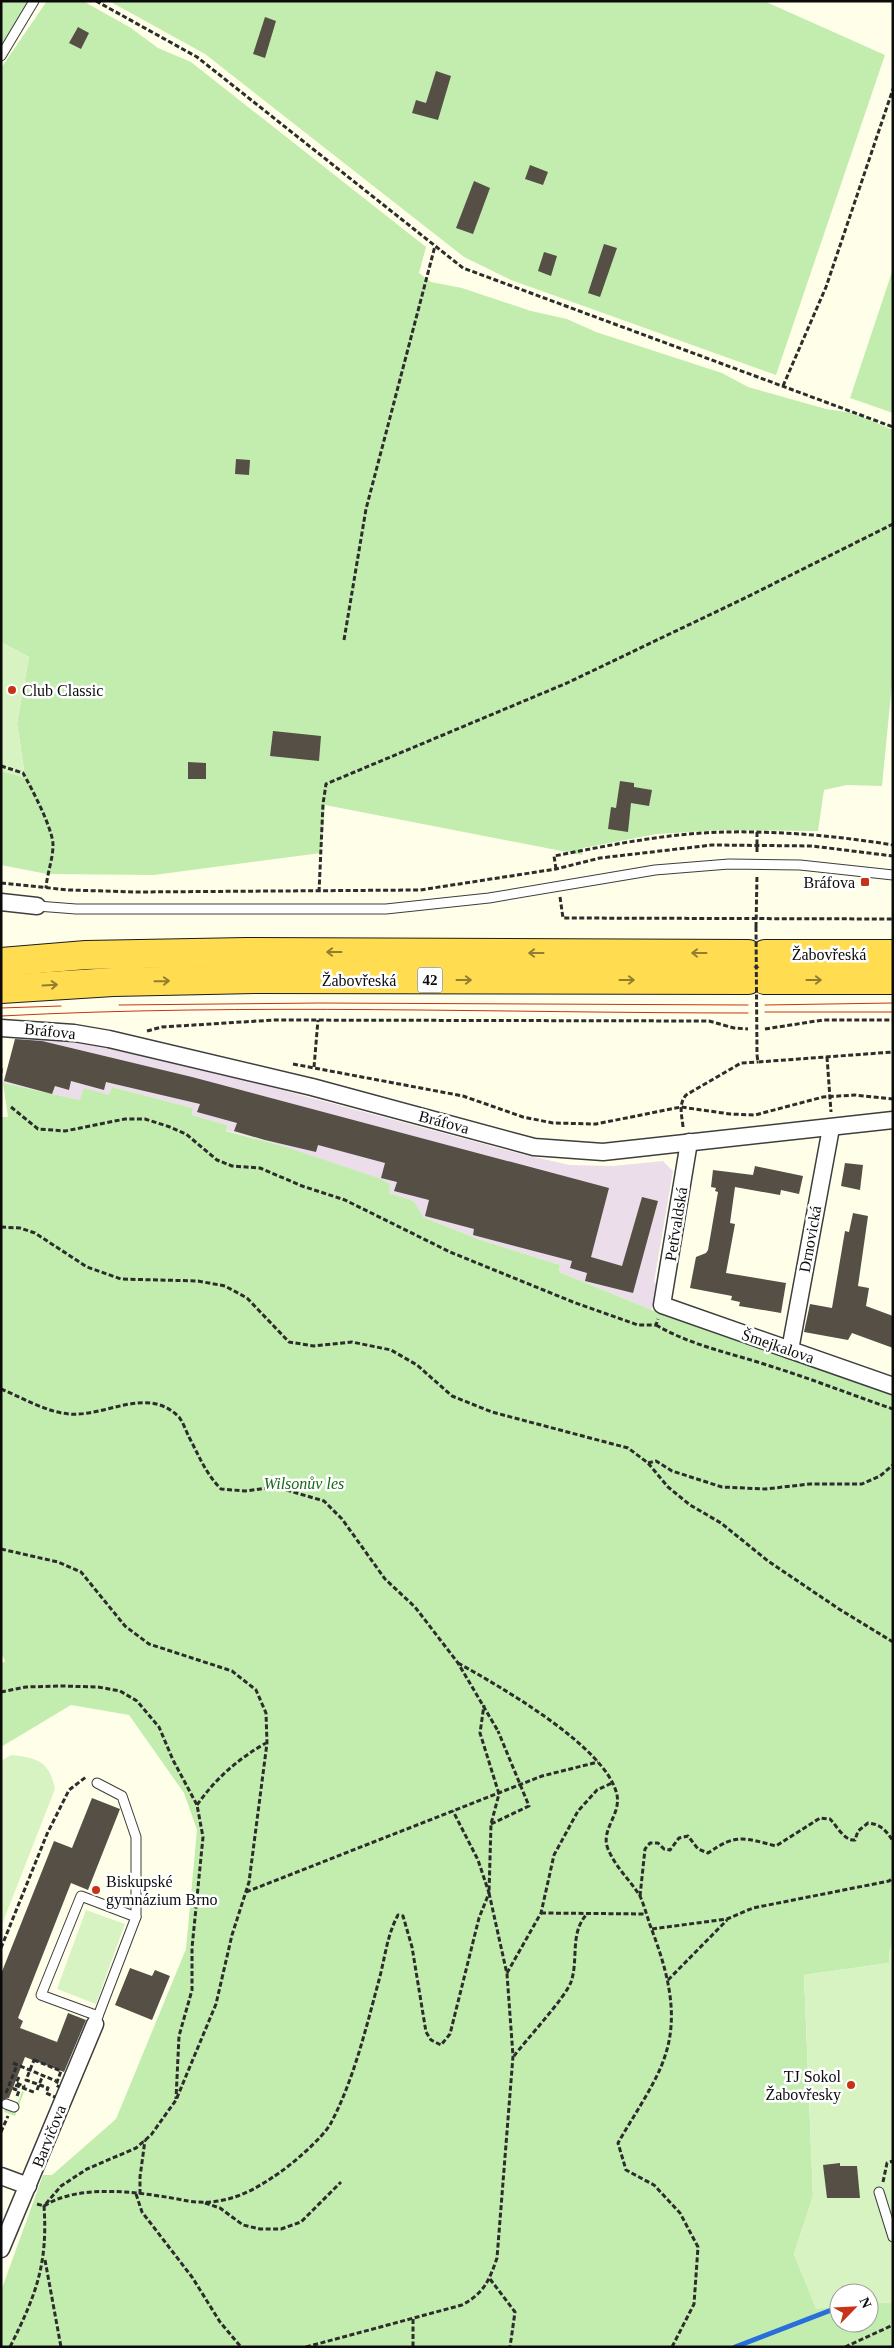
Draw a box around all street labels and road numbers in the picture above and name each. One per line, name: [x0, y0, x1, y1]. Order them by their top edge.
street label: Žabovřeská: [792, 945, 866, 963]
road number: 42: [418, 968, 442, 992]
street label: Žabovřeská: [322, 971, 396, 989]
street label: Bráfova: [23, 1020, 77, 1042]
street label: Bráfova: [417, 1107, 471, 1137]
street label: Petřvaldská: [662, 1186, 690, 1262]
street label: Drnovická: [796, 1204, 824, 1274]
street label: Šmejkalova: [739, 1325, 817, 1367]
street label: Barvičova: [29, 2102, 69, 2170]

